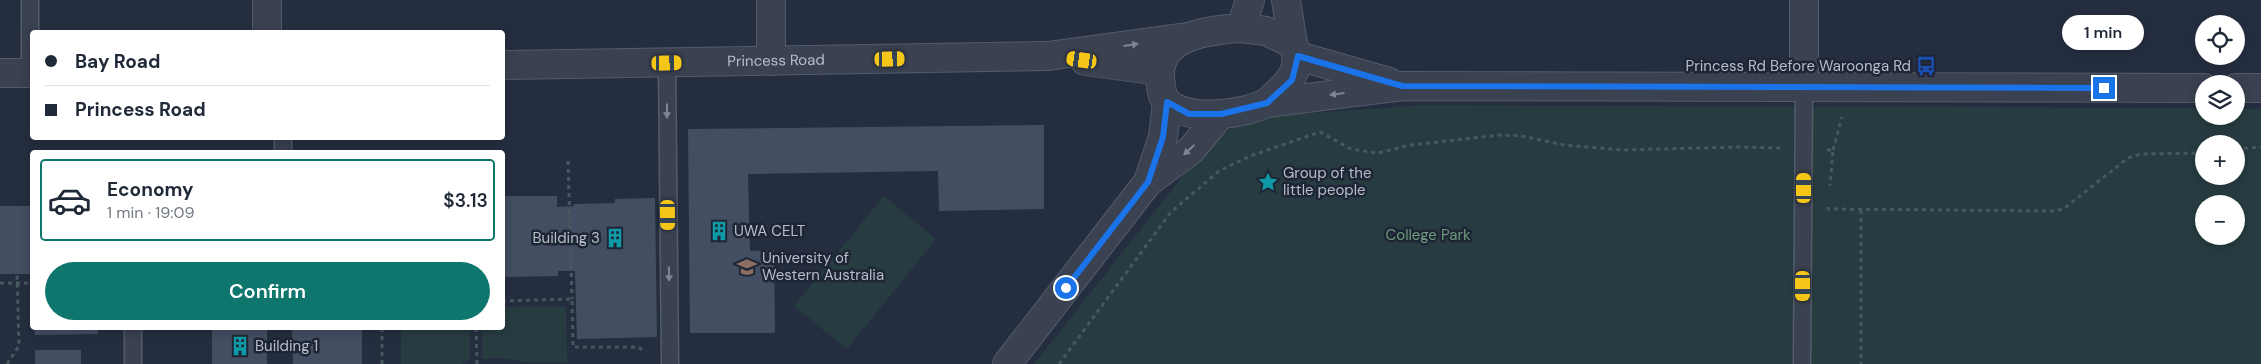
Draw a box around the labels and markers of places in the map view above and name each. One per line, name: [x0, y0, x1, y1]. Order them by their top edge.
bus stop icon: Princess Rd Before Waroonga Rd: [1915, 55, 1937, 77]
place label: Princess Rd Before Waroonga Rd: [1686, 56, 1911, 76]
place label: Group of the little people: [1283, 163, 1372, 200]
place icon: Group of the little people: [1257, 171, 1279, 193]
building icon: UWA CELT: [708, 220, 730, 242]
place label: UWA CELT: [734, 221, 805, 241]
building icon: Building 3: [604, 227, 626, 249]
place label: Building 3: [533, 228, 600, 248]
place label: University of Western Australia: [762, 248, 884, 285]
school or university icon: University of Western Australia: [736, 256, 758, 278]
building icon: Building 1: [229, 335, 251, 357]
place label: Building 1: [255, 336, 318, 356]

